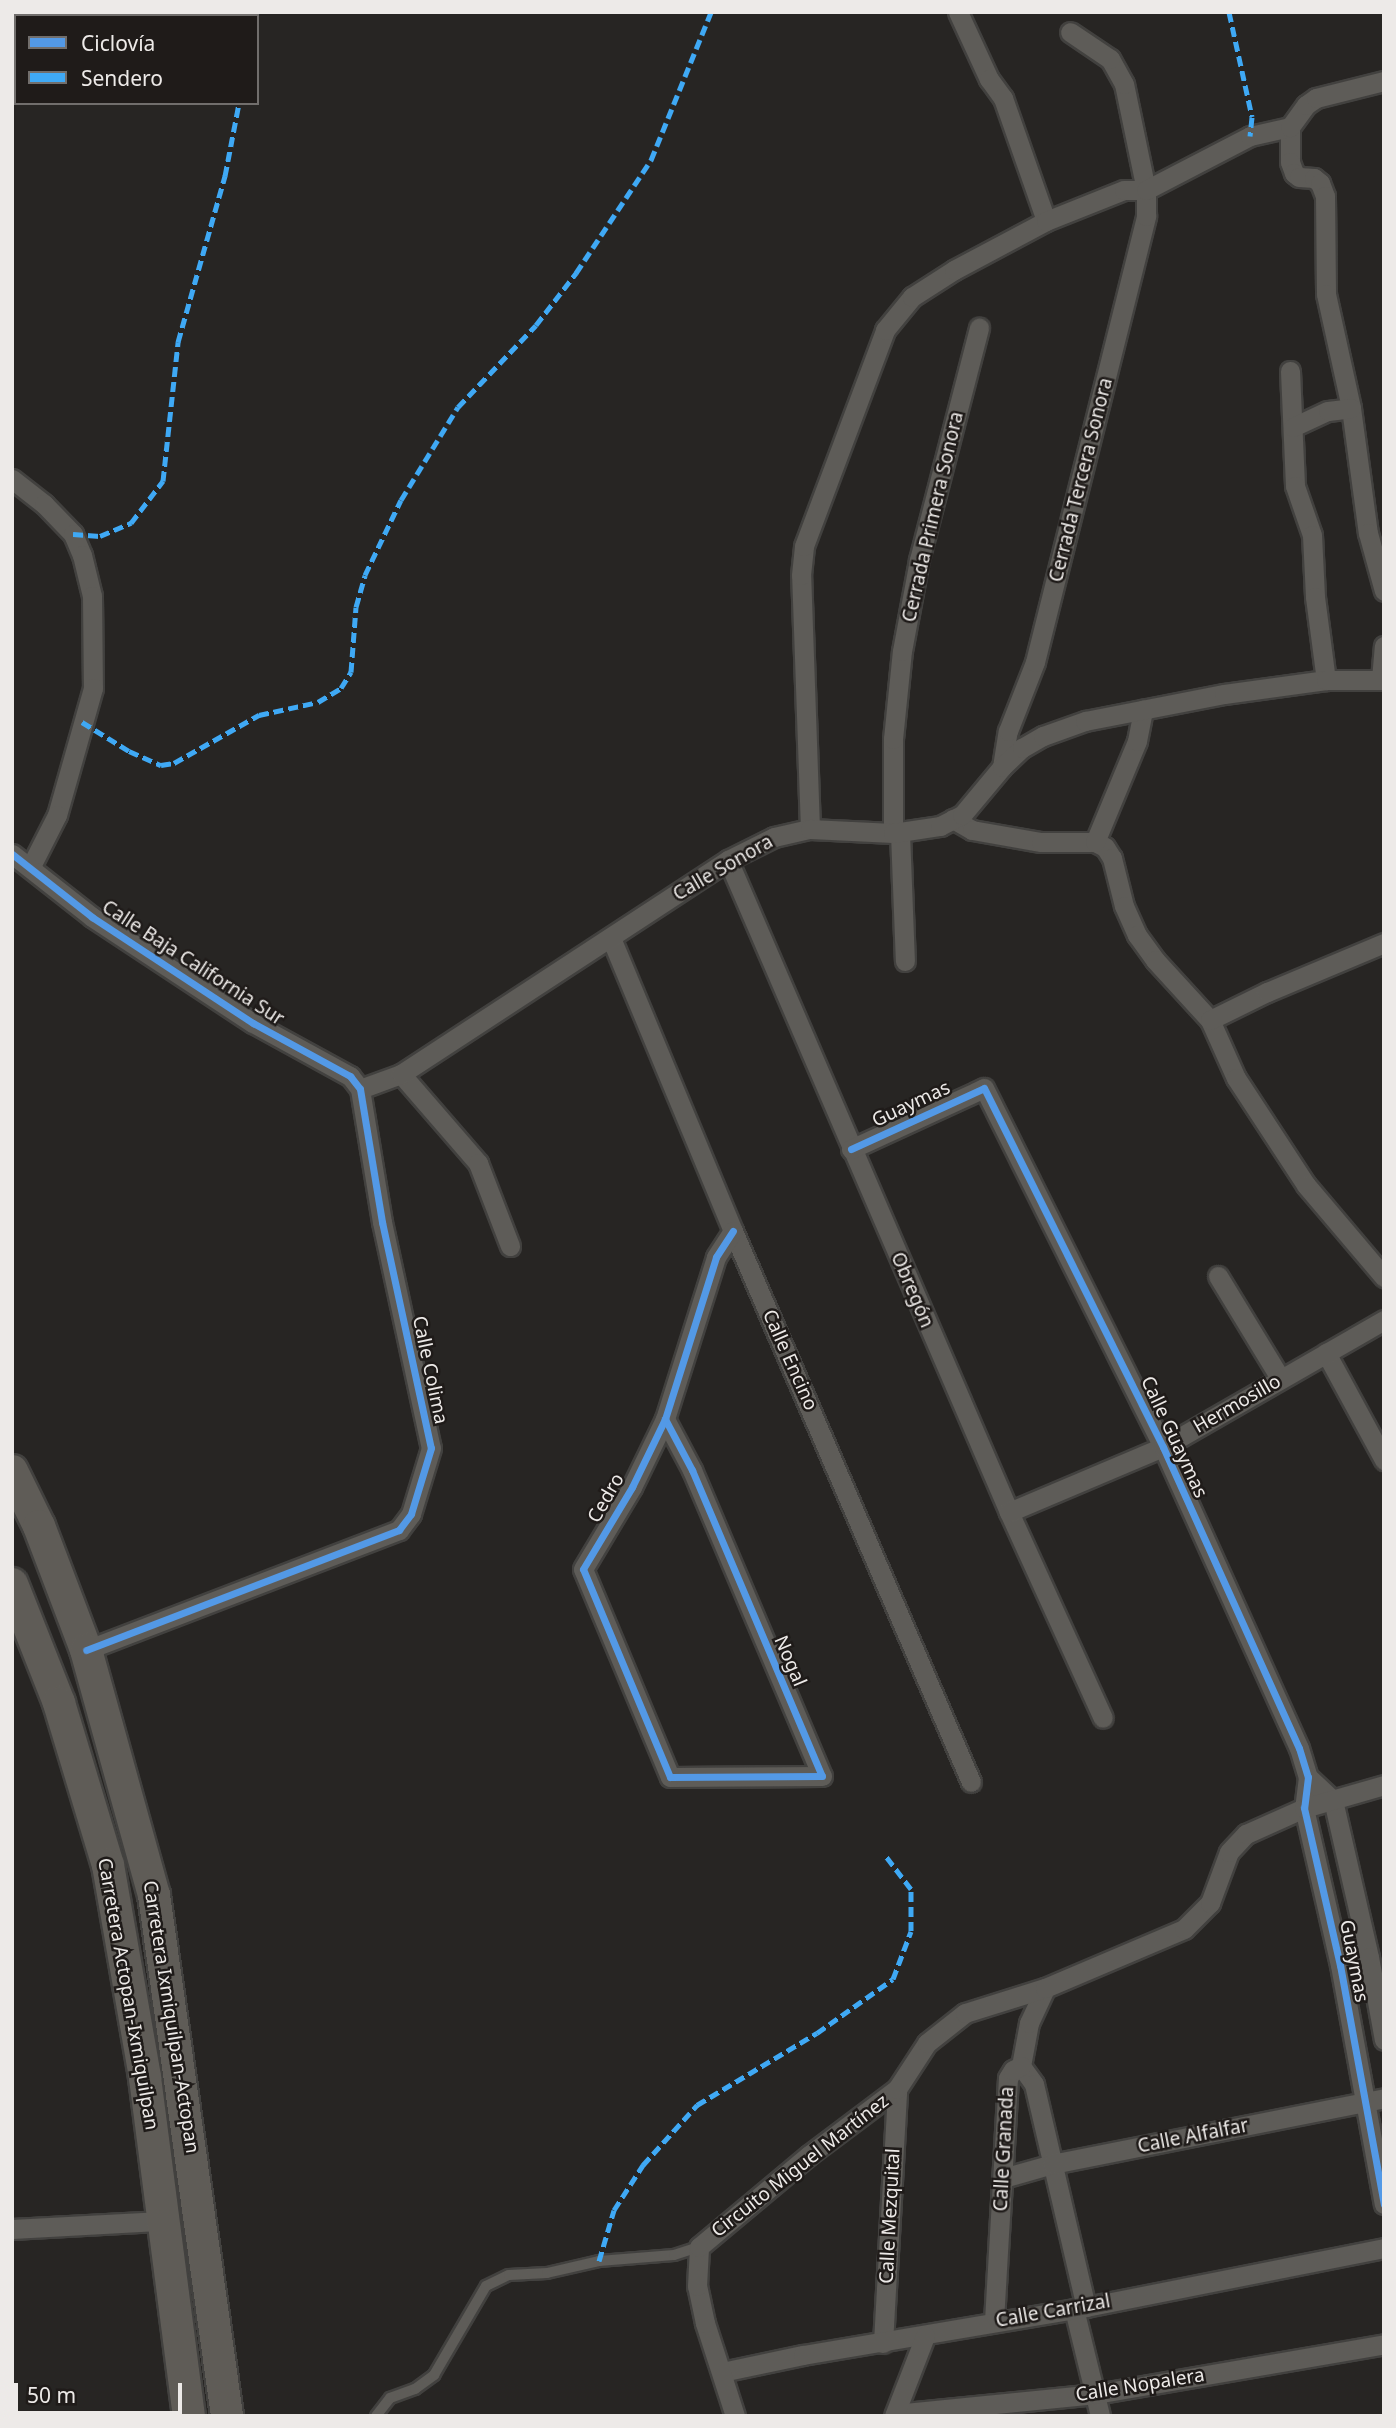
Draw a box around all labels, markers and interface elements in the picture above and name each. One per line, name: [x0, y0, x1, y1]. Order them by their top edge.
legend: [14, 14, 259, 105]
text: Ciclovía: [81, 29, 155, 57]
text: Sendero: [81, 64, 163, 92]
street label: Cerrada Tercera Sonora: [1045, 376, 1117, 584]
street label: Cerrada Primera Sonora: [898, 410, 968, 624]
street label: Calle Sonora: [669, 830, 777, 906]
street label: Calle Baja California Sur: [98, 896, 288, 1030]
street label: Guaymas: [868, 1076, 954, 1132]
street label: Obregón: [886, 1249, 938, 1331]
street label: Calle Encino: [758, 1306, 822, 1414]
street label: Calle Colima: [407, 1314, 453, 1426]
street label: Hermosillo: [1189, 1370, 1285, 1438]
street label: Calle Guaymas: [1136, 1373, 1212, 1501]
street label: Cedro: [583, 1469, 629, 1527]
street label: Nogal: [769, 1632, 811, 1690]
street label: Carretera Actopan-Ixmiquilpan: [93, 1856, 163, 2132]
street label: Carretera Ixmiquilpan-Actopan: [138, 1879, 204, 2155]
street label: Guaymas: [1335, 1918, 1373, 2004]
street label: Calle Granada: [989, 2086, 1019, 2212]
street label: Circuito Miguel Martínez: [707, 2090, 893, 2242]
street label: Calle Alfalfar: [1136, 2114, 1250, 2158]
street label: Calle Mezquital: [875, 2148, 905, 2284]
street label: Calle Carrizal: [994, 2290, 1112, 2332]
street label: Calle Nopalera: [1074, 2364, 1206, 2406]
scale bar: [18, 2368, 186, 2412]
text: 50 m: [27, 2381, 76, 2409]

